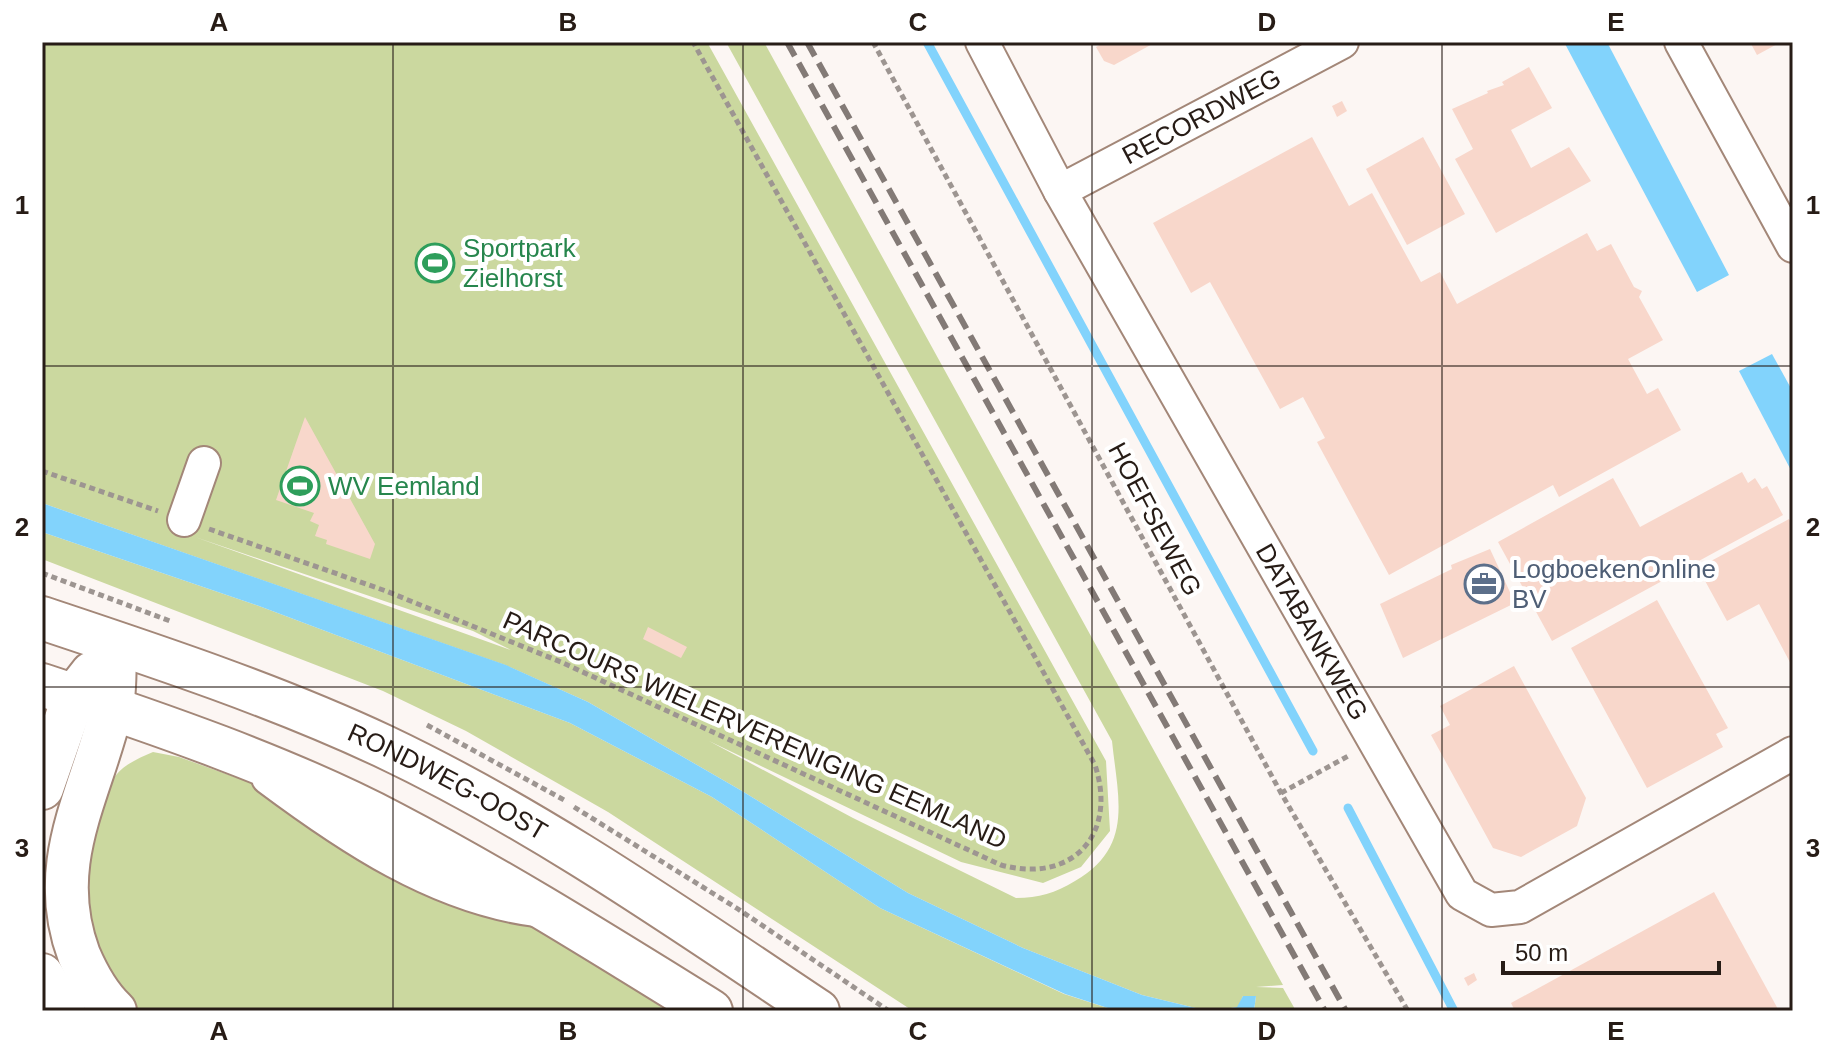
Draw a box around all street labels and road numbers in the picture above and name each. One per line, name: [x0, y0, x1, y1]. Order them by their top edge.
street label: RECORDWEG: [1117, 62, 1286, 170]
street label: HOEFSEWEG: [1102, 437, 1208, 601]
street label: DATABANKWEG: [1250, 538, 1374, 725]
street label: PARCOURS WIELERVERENIGING EEMLAND: [499, 605, 1011, 855]
street label: RONDWEG-OOST: [343, 717, 553, 846]

